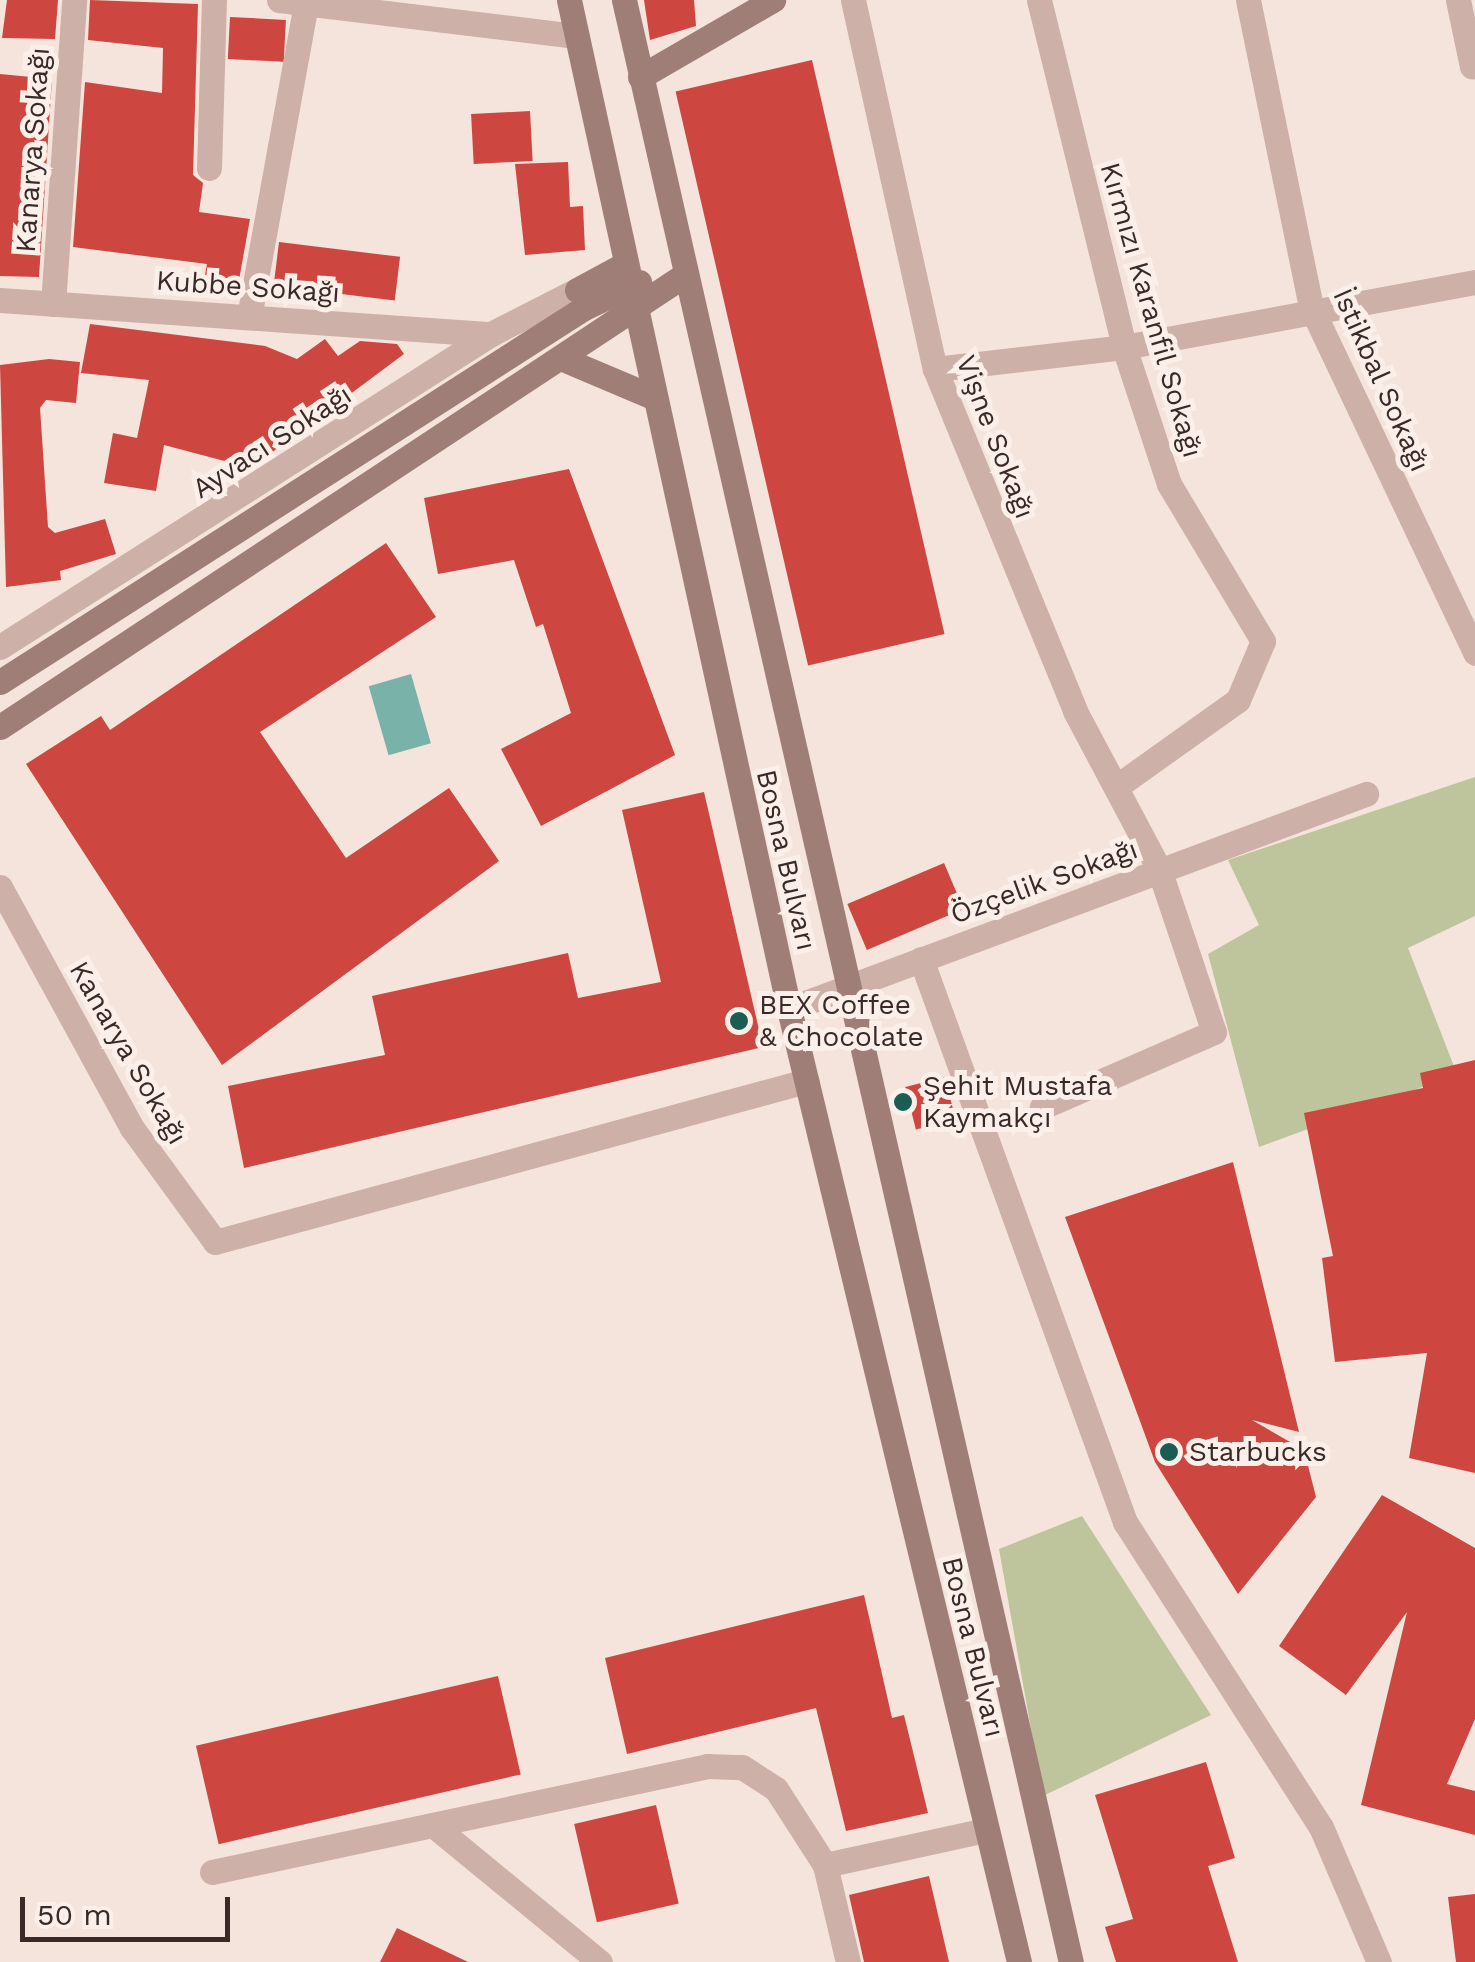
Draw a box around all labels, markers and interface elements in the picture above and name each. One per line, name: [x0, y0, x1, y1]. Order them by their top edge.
street label: Kanarya Sokağı: [9, 46, 57, 254]
street label: Kırmızı Karanfil Sokağı: [1093, 158, 1209, 462]
street label: Kubbe Sokağı: [155, 264, 341, 310]
street label: İstikbal Sokağı: [1325, 283, 1437, 477]
street label: Vişne Sokağı: [949, 351, 1041, 523]
street label: Ayvacı Sokağı: [186, 378, 358, 506]
street label: Bosna Bulvarı: [749, 766, 823, 954]
street label: Özçelik Sokağı: [946, 832, 1142, 932]
street label: Kanarya Sokağı: [62, 955, 194, 1151]
place label: BEX Coffee & Chocolate: [759, 988, 924, 1054]
marker: BEX Coffee & Chocolate: [728, 1010, 750, 1032]
place label: Şehit Mustafa Kaymakçı: [923, 1069, 1112, 1135]
marker: Şehit Mustafa Kaymakçı: [892, 1091, 914, 1113]
place label: Starbucks: [1189, 1435, 1327, 1469]
marker: Starbucks: [1158, 1441, 1180, 1463]
street label: Bosna Bulvarı: [934, 1553, 1012, 1741]
scale bar: [25, 1877, 235, 1939]
text: 50 m: [37, 1897, 112, 1932]

